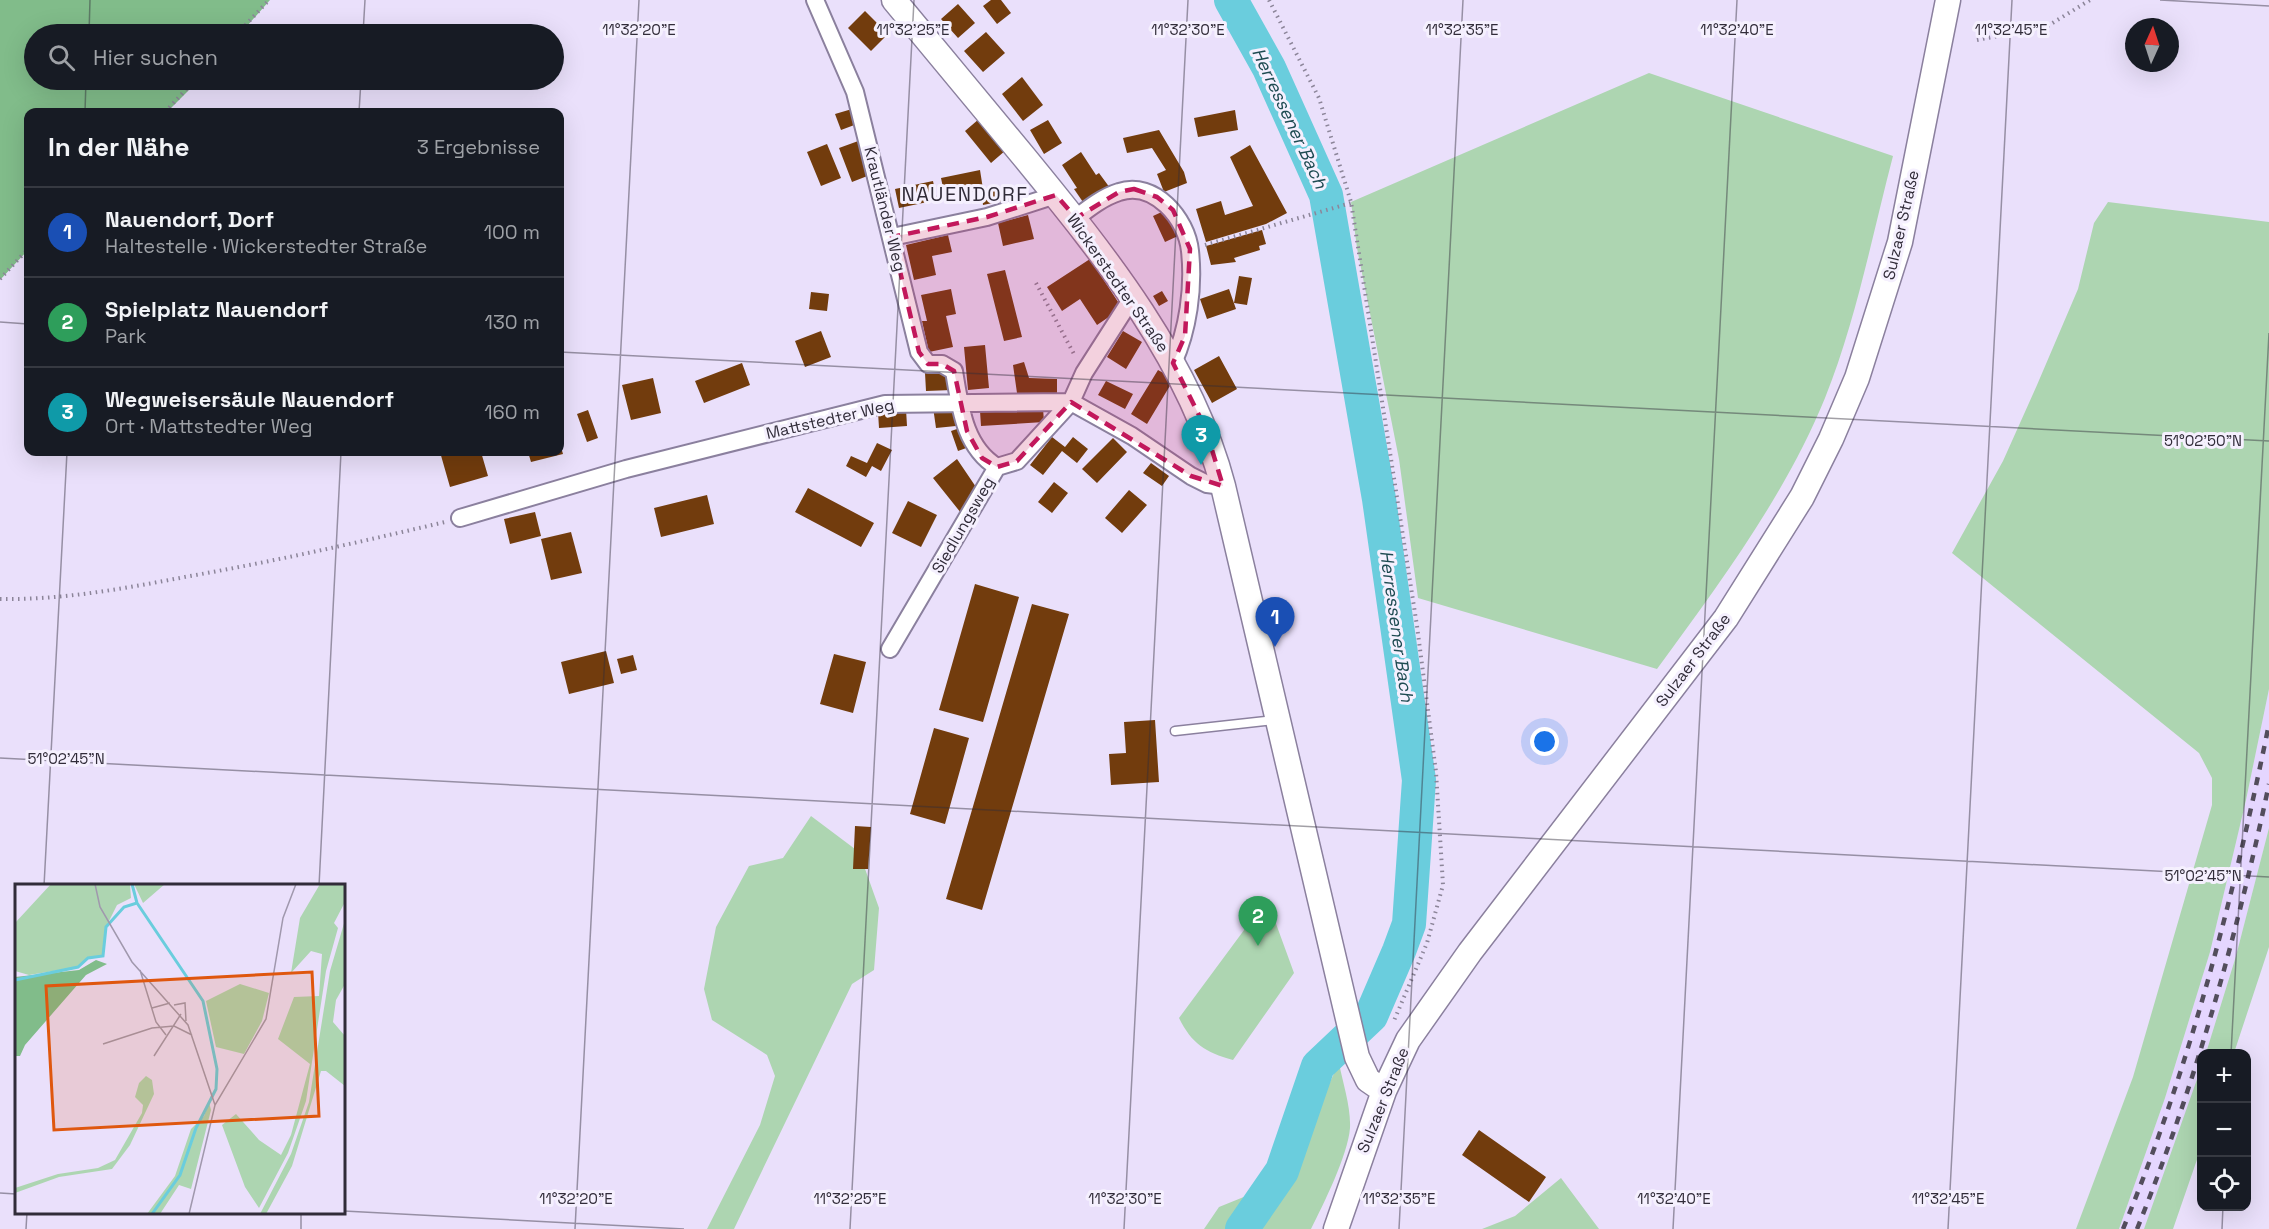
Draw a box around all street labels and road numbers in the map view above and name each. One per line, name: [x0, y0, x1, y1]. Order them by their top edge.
street label: Krautländer Weg: [859, 144, 911, 274]
street label: Sulzaer Straße: [1878, 168, 1924, 282]
street label: Wickerstedter Straße: [1062, 210, 1174, 356]
street label: Mattstedter Weg: [764, 394, 896, 444]
street label: Siedlungsweg: [927, 473, 999, 577]
street label: Sulzaer Straße: [1651, 609, 1735, 711]
street label: Sulzaer Straße: [1352, 1044, 1414, 1156]

